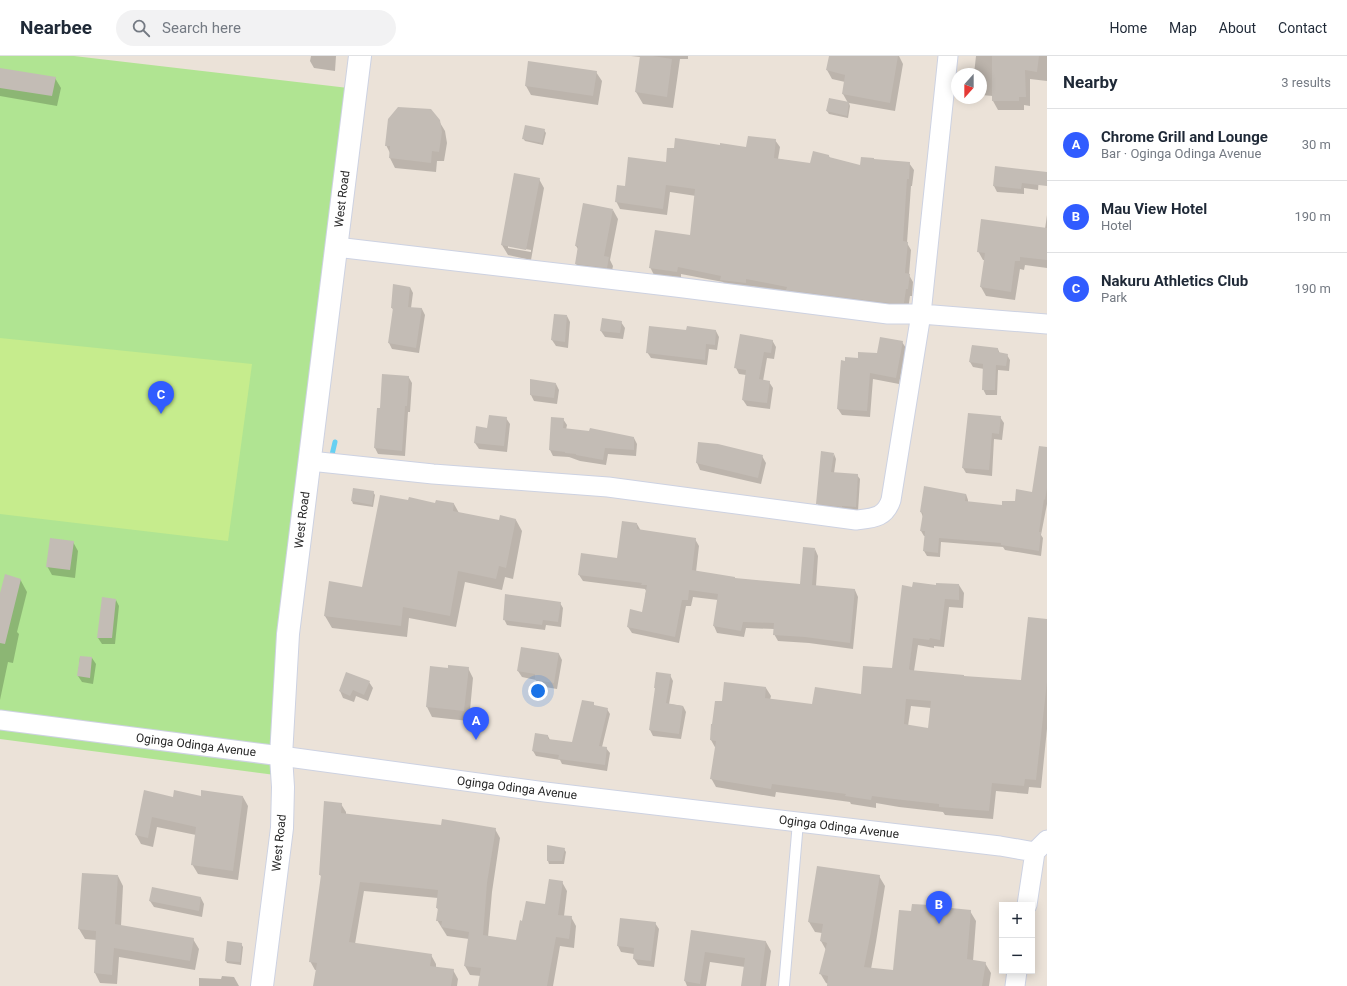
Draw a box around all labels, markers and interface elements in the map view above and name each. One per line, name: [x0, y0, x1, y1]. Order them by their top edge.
search box: [116, 10, 396, 46]
text: Nearbee: [20, 16, 92, 39]
icon: search: [130, 17, 152, 39]
text: Search here: [162, 19, 241, 37]
text: Home: [1109, 20, 1147, 36]
text: Map: [1169, 20, 1197, 36]
text: About: [1219, 20, 1256, 36]
text: Contact: [1278, 20, 1327, 36]
north arrow: [951, 68, 987, 104]
text: Nearby: [1063, 72, 1118, 92]
text: 3 results: [1281, 75, 1331, 90]
text: Chrome Grill and Lounge: [1101, 128, 1268, 146]
text: A: [1072, 137, 1080, 152]
text: 30 m: [1302, 137, 1331, 152]
text: Bar · Oginga Odinga Avenue: [1101, 146, 1261, 161]
street label: West Road: [332, 170, 352, 228]
text: Mau View Hotel: [1101, 200, 1207, 218]
text: B: [1072, 209, 1080, 224]
text: 190 m: [1294, 209, 1331, 224]
text: Hotel: [1101, 218, 1132, 233]
text: Nakuru Athletics Club: [1101, 272, 1248, 290]
text: C: [1072, 281, 1080, 296]
text: 190 m: [1294, 281, 1331, 296]
text: Park: [1101, 290, 1127, 305]
pin: C: [148, 381, 174, 414]
street label: West Road: [292, 491, 312, 549]
your location: [528, 681, 548, 701]
pin: A: [463, 707, 489, 740]
street label: Oginga Odinga Avenue: [135, 731, 257, 759]
street label: Oginga Odinga Avenue: [456, 774, 578, 802]
street label: Oginga Odinga Avenue: [778, 813, 900, 841]
street label: West Road: [269, 814, 289, 872]
pin: B: [926, 891, 952, 924]
map controls: [999, 902, 1035, 974]
button: +: [999, 902, 1035, 938]
button: −: [999, 938, 1035, 974]

